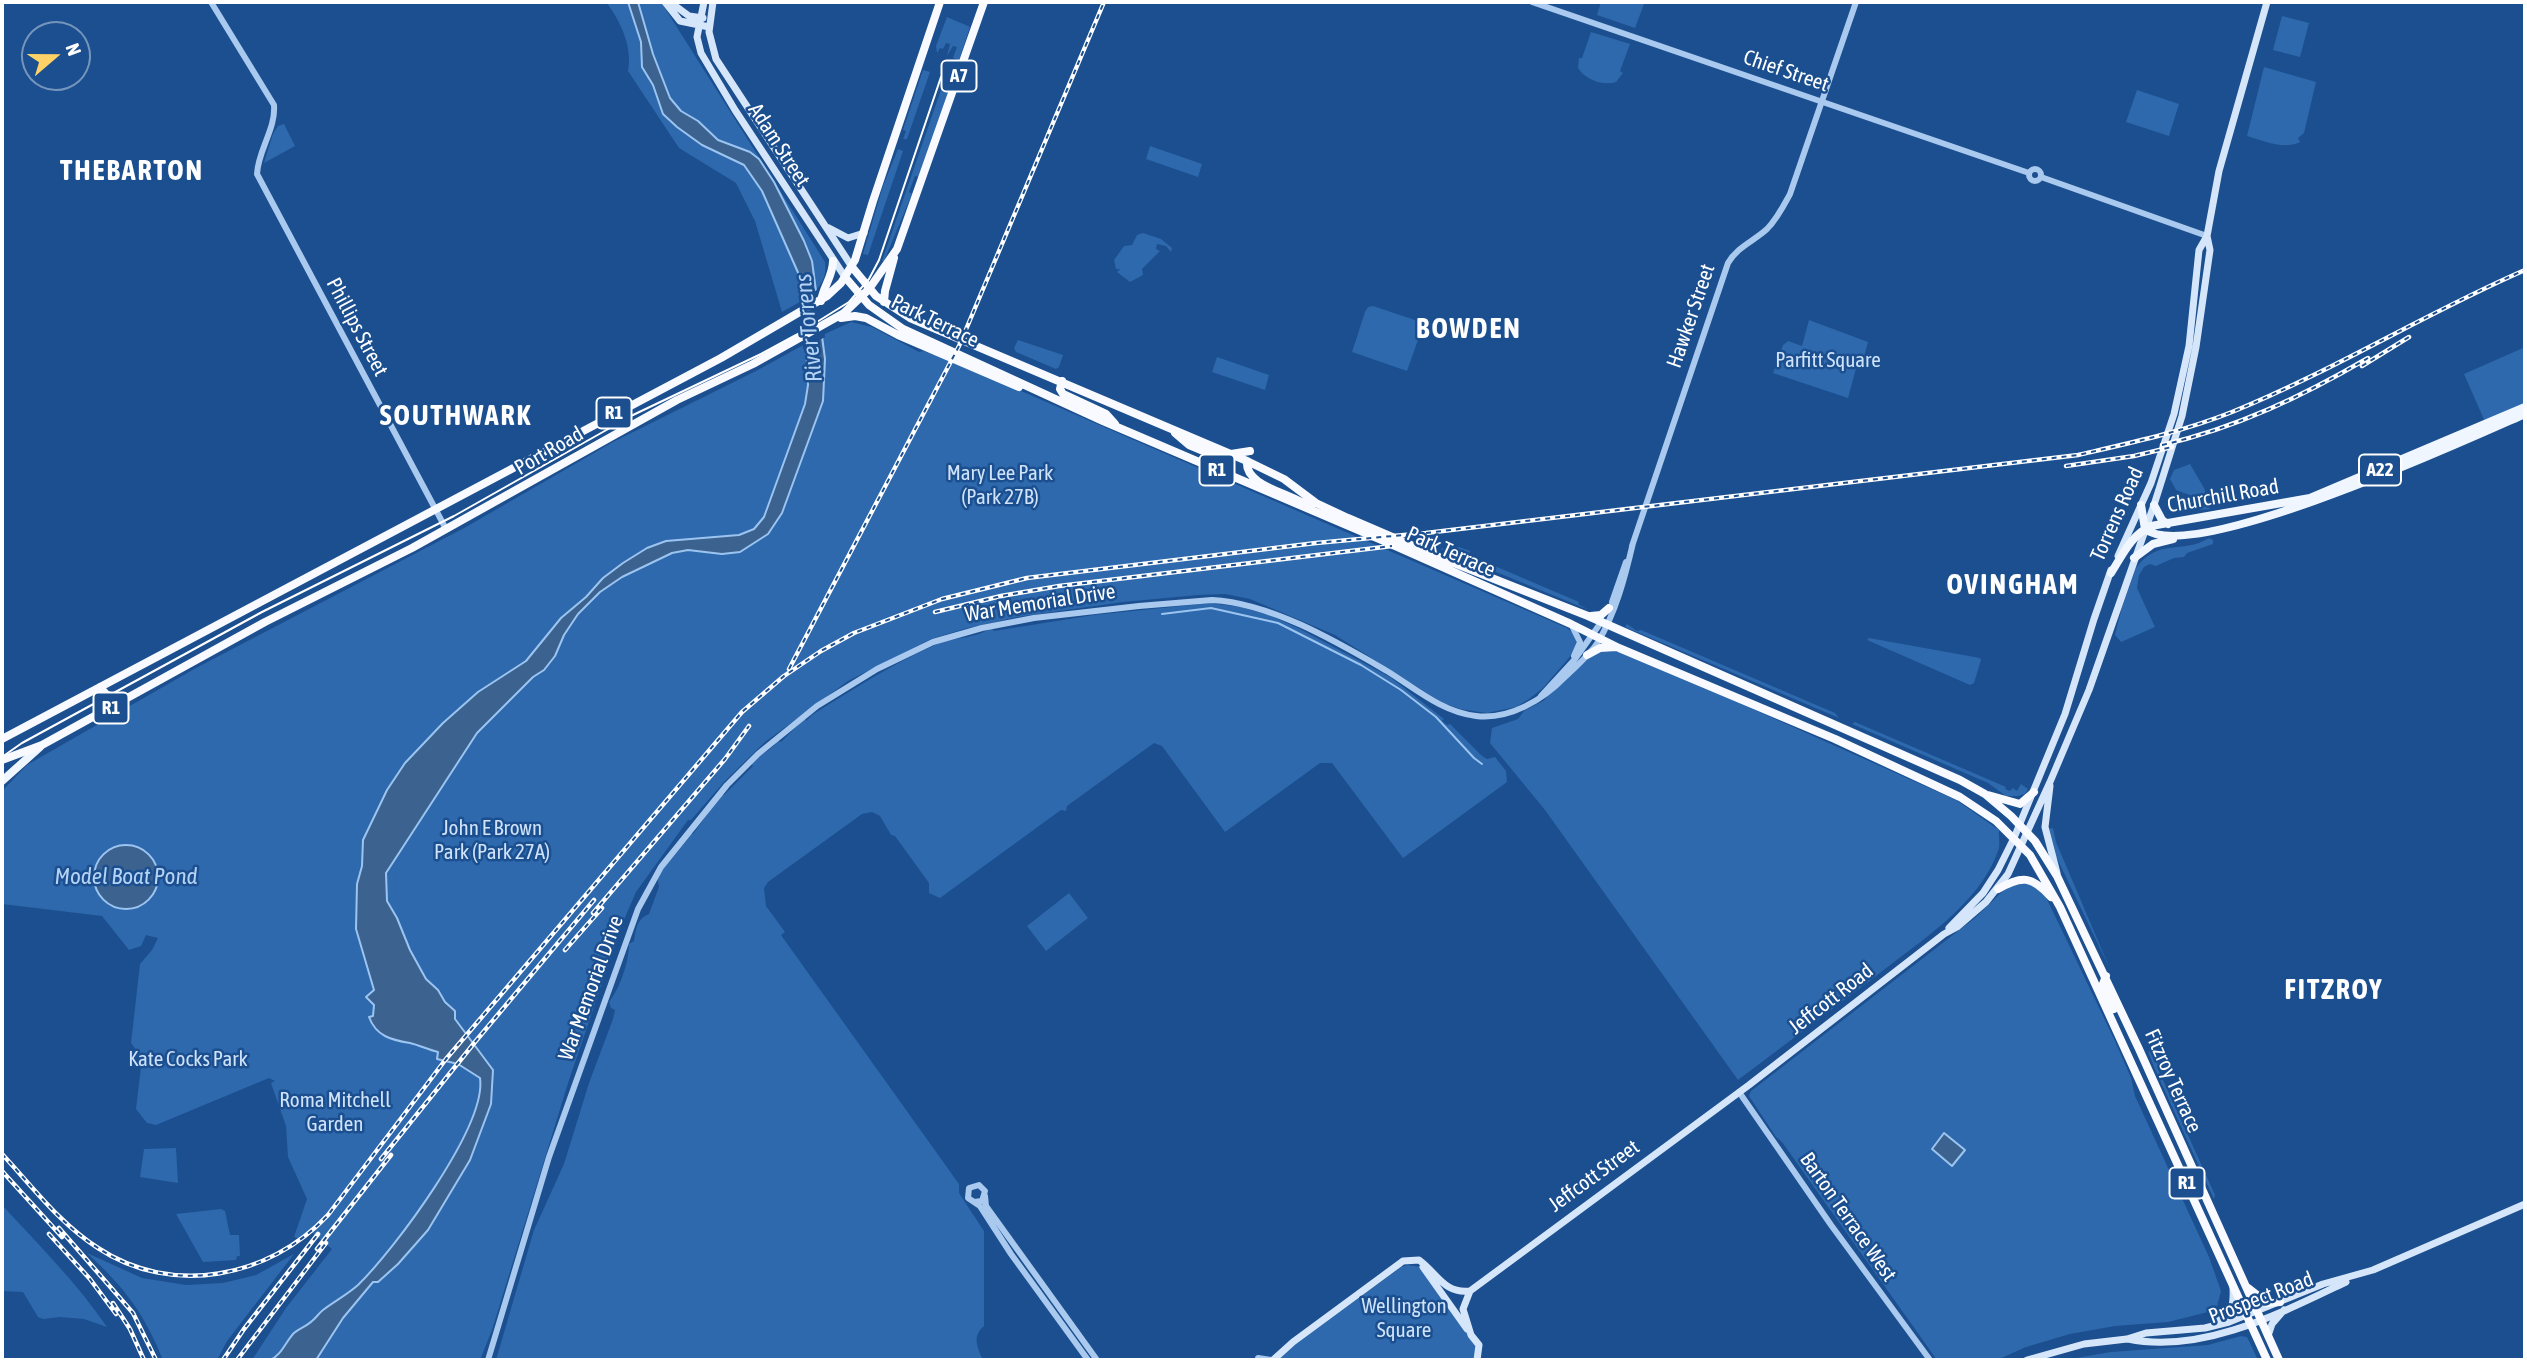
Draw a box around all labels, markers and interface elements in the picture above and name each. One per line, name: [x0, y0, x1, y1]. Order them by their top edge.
north arrow: [21, 21, 91, 91]
text: N: [62, 40, 86, 59]
street label: Chief Street: [1740, 45, 1832, 97]
road number: A7: [942, 60, 976, 92]
street label: Adam Street: [743, 99, 815, 191]
district label: THEBARTON: [61, 154, 203, 188]
street label: Hawker Street: [1662, 261, 1720, 371]
water label: River Torrens: [790, 273, 828, 383]
street label: Phillips Street: [321, 274, 393, 380]
street label: Park Terrace: [887, 289, 983, 353]
district label: BOWDEN: [1417, 312, 1521, 346]
park label: Parfitt Square: [1775, 347, 1881, 373]
road number: R1: [596, 398, 632, 428]
district label: SOUTHWARK: [381, 399, 531, 433]
street label: Port Road: [510, 421, 588, 481]
road number: R1: [1200, 454, 1234, 485]
road number: A22: [2359, 454, 2401, 485]
park label: Mary Lee Park (Park 27B): [947, 460, 1053, 510]
street label: Torrens Road: [2085, 463, 2149, 565]
street label: Churchill Road: [2165, 474, 2281, 518]
street label: Park Terrace: [1403, 521, 1499, 583]
district label: OVINGHAM: [1947, 568, 2079, 602]
street label: War Memorial Drive: [963, 579, 1117, 627]
road number: R1: [94, 692, 128, 723]
park label: John E Brown Park (Park 27A): [434, 815, 550, 865]
water label: Model Boat Pond: [55, 863, 197, 891]
street label: War Memorial Drive: [553, 912, 629, 1064]
street label: Jeffcott Road: [1784, 958, 1878, 1040]
district label: FITZROY: [2285, 973, 2383, 1007]
street label: Fitzroy Terrace: [2139, 1025, 2207, 1137]
park label: Kate Cocks Park: [128, 1046, 248, 1072]
park label: Roma Mitchell Garden: [279, 1087, 391, 1137]
street label: Jeffcott Street: [1544, 1135, 1644, 1217]
street label: Barton Terrace West: [1794, 1148, 1902, 1286]
road number: R1: [2170, 1168, 2204, 1198]
street label: Prospect Road: [2205, 1267, 2317, 1329]
park label: Wellington Square: [1361, 1293, 1447, 1343]

